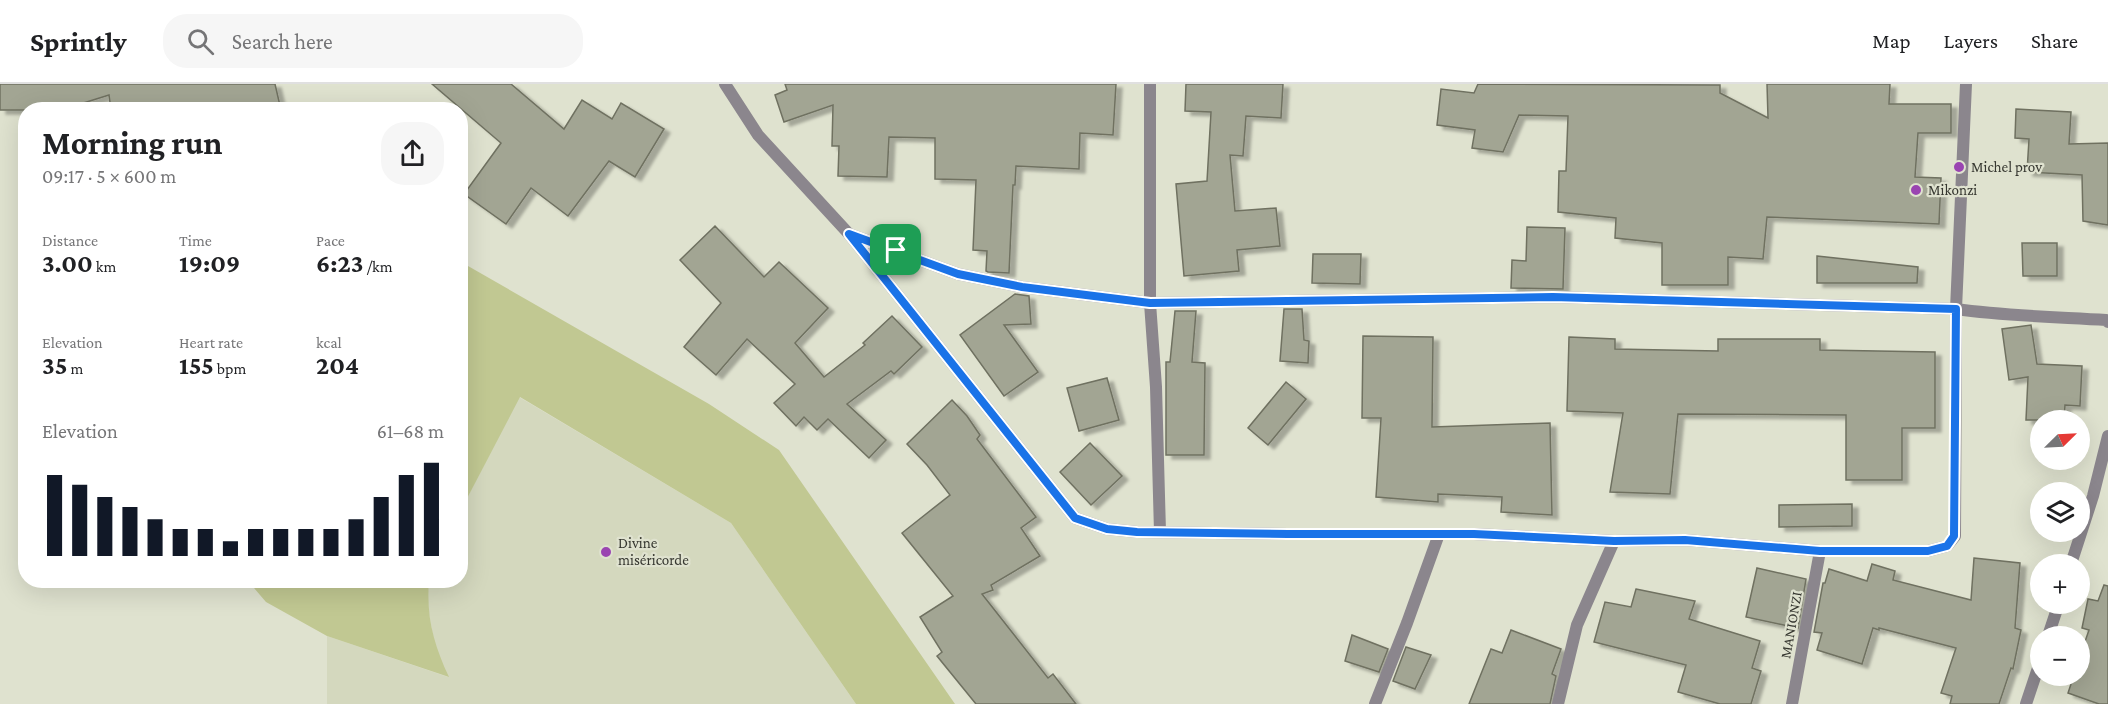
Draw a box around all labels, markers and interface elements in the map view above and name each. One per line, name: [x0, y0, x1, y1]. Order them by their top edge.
search box: [163, 14, 583, 68]
icon: search: [184, 25, 217, 58]
text: Sprintly: [30, 26, 127, 57]
text: Search here: [232, 29, 333, 54]
text: Map: [1872, 29, 1911, 53]
text: Layers: [1944, 29, 1998, 53]
text: Share: [2031, 29, 2078, 53]
button: share: [381, 122, 444, 185]
text: Morning run: [42, 124, 223, 161]
place label: Michel prov: [1971, 159, 2042, 176]
marker: Michel prov: [1952, 160, 1966, 174]
text: 09:17 · 5 × 600 m: [42, 165, 176, 187]
place label: Mikonzi: [1928, 182, 1977, 198]
marker: Mikonzi: [1909, 183, 1923, 197]
pin: [870, 224, 921, 275]
text: Distance: [42, 232, 98, 249]
text: Time: [179, 232, 212, 249]
text: Pace: [316, 232, 345, 249]
icon: arrive: [879, 233, 912, 266]
text: 3.00: [42, 249, 93, 278]
text: 19:09: [179, 249, 240, 278]
text: 6:23: [316, 249, 363, 278]
text: km: [93, 258, 116, 275]
text: /km: [363, 258, 393, 275]
text: Elevation: [42, 334, 103, 351]
text: Heart rate: [179, 334, 243, 351]
text: kcal: [316, 334, 342, 351]
text: 35: [42, 351, 67, 380]
text: 155: [179, 351, 214, 380]
text: 204: [316, 351, 359, 380]
text: m: [67, 360, 83, 377]
text: bpm: [214, 360, 246, 377]
north arrow: [2030, 410, 2090, 470]
map controls: [2030, 410, 2090, 686]
text: Elevation: [42, 420, 118, 442]
text: 61–68 m: [377, 420, 444, 442]
button: layers: [2030, 482, 2090, 542]
place label: Divine miséricorde: [618, 535, 689, 568]
marker: Divine miséricorde: [599, 545, 613, 559]
button: +: [2030, 554, 2090, 614]
street label: MANIONZI: [1777, 590, 1805, 660]
button: −: [2030, 626, 2090, 686]

